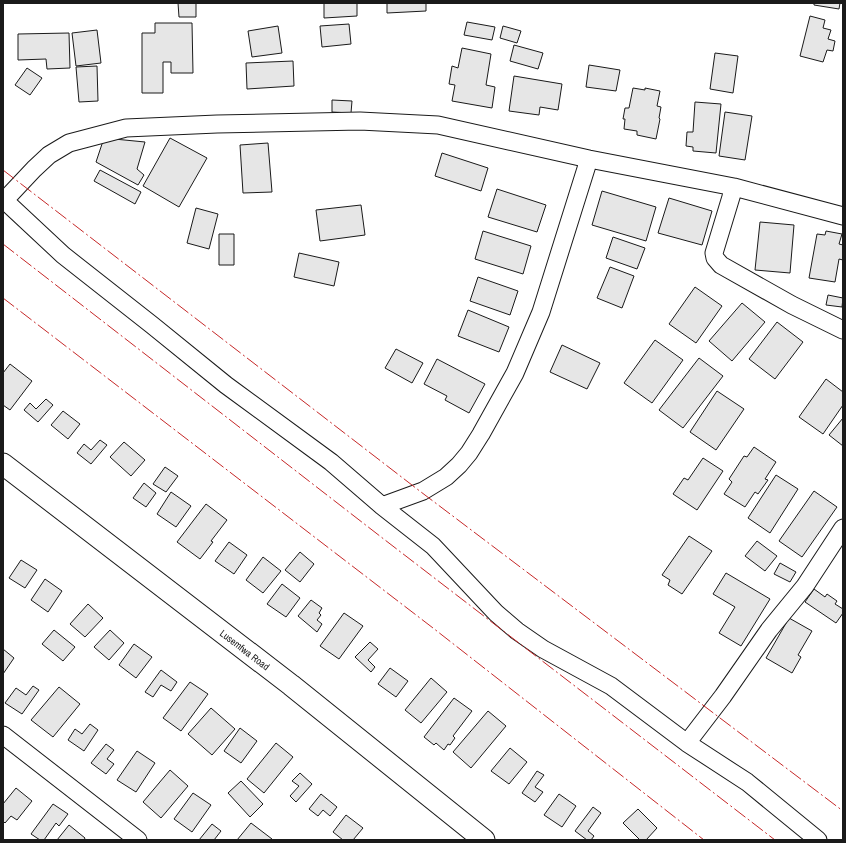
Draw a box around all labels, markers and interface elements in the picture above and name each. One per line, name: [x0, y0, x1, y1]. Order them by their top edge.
street label: Lusemfwa Road: [217, 627, 272, 673]

